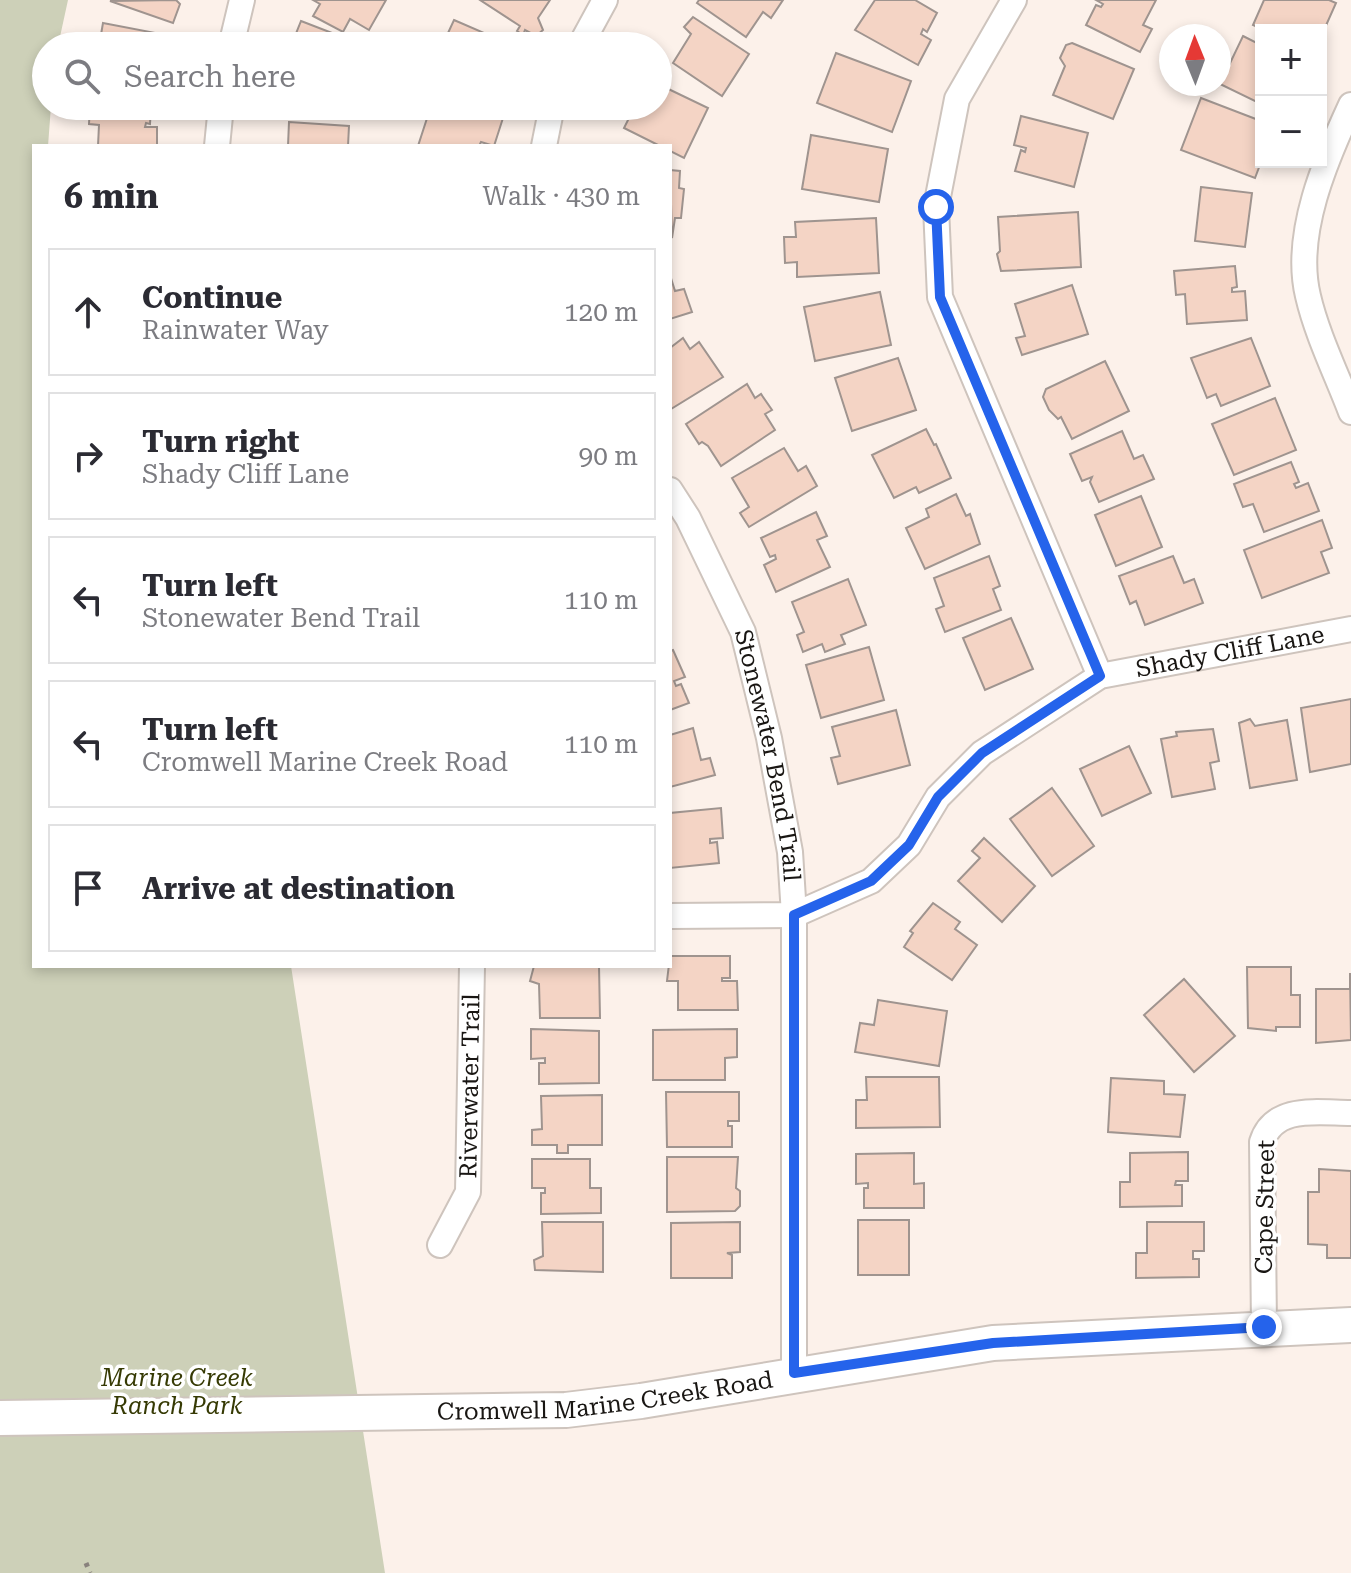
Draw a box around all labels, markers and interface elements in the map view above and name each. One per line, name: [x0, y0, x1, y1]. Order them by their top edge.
north arrow: [1159, 24, 1231, 96]
map controls: [1255, 24, 1327, 168]
button: +: [1255, 24, 1327, 96]
search box: [32, 32, 672, 120]
icon: search: [60, 54, 104, 98]
text: Search here: [124, 59, 296, 94]
button: −: [1255, 96, 1327, 168]
text: 6 min: [64, 176, 159, 216]
text: Walk · 430 m: [482, 181, 640, 211]
route start: [918, 189, 954, 225]
text: Continue: [142, 280, 282, 315]
icon: ahead: [66, 290, 110, 334]
text: 120 m: [564, 297, 638, 327]
text: Rainwater Way: [142, 315, 329, 345]
text: Turn right: [142, 424, 299, 459]
icon: right: [66, 434, 110, 478]
text: 90 m: [579, 441, 638, 471]
text: Shady Cliff Lane: [142, 459, 349, 489]
text: Turn left: [142, 568, 278, 603]
icon: left: [66, 578, 110, 622]
text: 110 m: [564, 585, 638, 615]
text: Stonewater Bend Trail: [142, 603, 420, 633]
street label: Shady Cliff Lane: [1133, 620, 1327, 683]
street label: Stonewater Bend Trail: [729, 626, 806, 882]
text: Turn left: [142, 712, 278, 747]
icon: left: [66, 722, 110, 766]
text: 110 m: [564, 729, 638, 759]
text: Cromwell Marine Creek Road: [142, 747, 508, 777]
icon: arrive: [66, 866, 110, 910]
text: Arrive at destination: [142, 871, 455, 906]
street label: Riverwater Trail: [454, 993, 486, 1179]
street label: Cape Street: [1250, 1140, 1280, 1274]
route end: [1246, 1309, 1282, 1345]
park label: Marine Creek Ranch Park: [100, 1364, 253, 1420]
street label: Cromwell Marine Creek Road: [437, 1365, 775, 1426]

